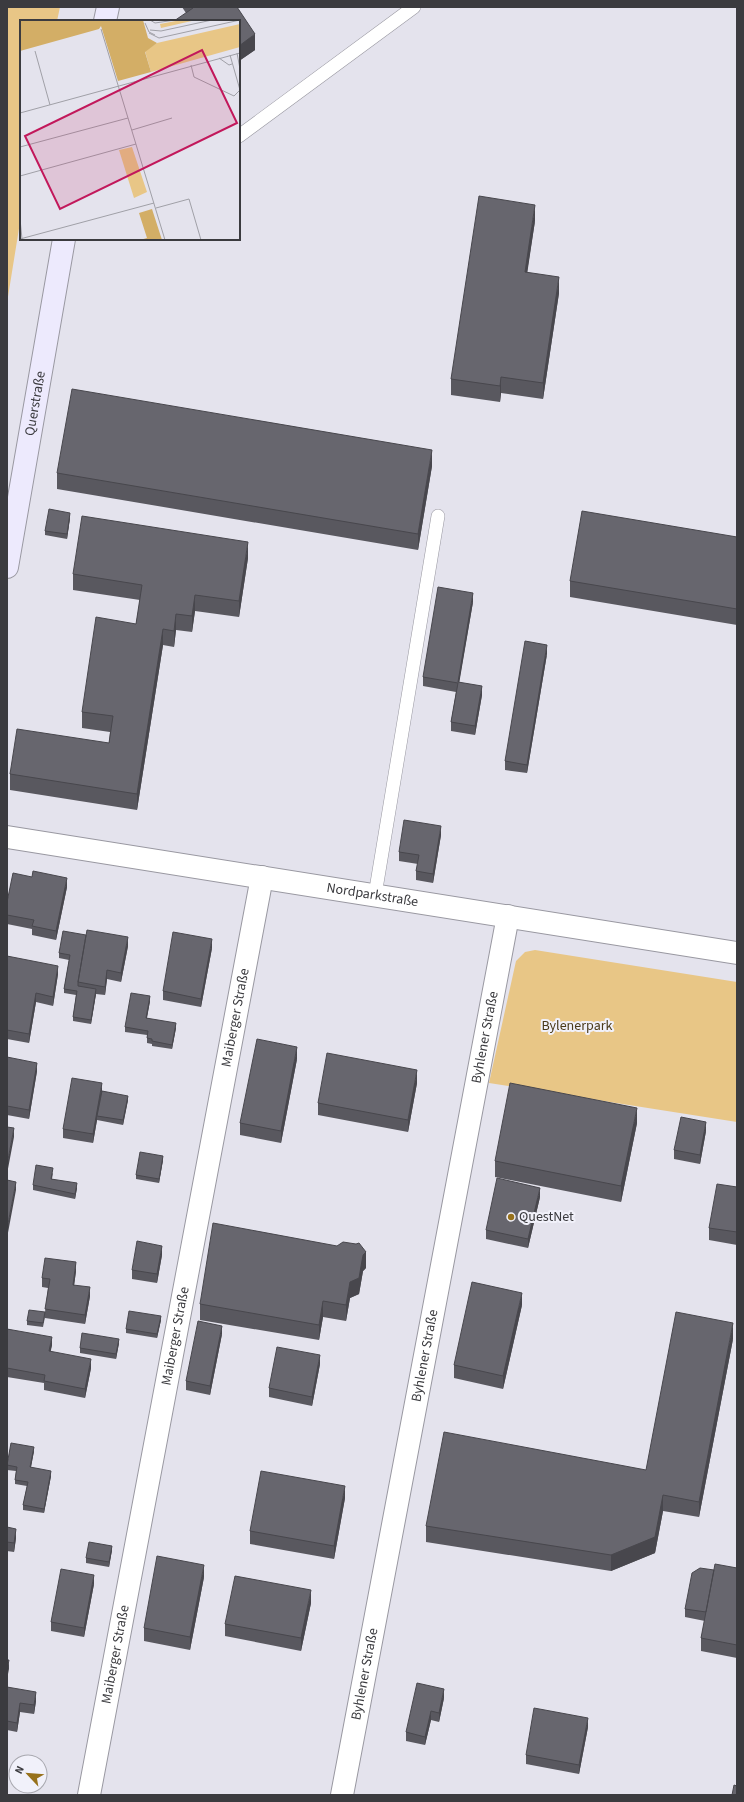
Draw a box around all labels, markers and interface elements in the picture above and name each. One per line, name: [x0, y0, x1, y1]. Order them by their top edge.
inset map: [20, 20, 240, 240]
street label: Querstraße: [20, 369, 51, 437]
street label: Nordparkstraße: [325, 878, 420, 912]
street label: Maiberger Straße: [216, 967, 255, 1069]
street label: Byhlener Straße: [467, 990, 504, 1085]
park label: Bylenerpark: [542, 1016, 613, 1036]
place label: QuestNet: [519, 1207, 574, 1227]
marker: QuestNet: [506, 1212, 516, 1222]
street label: Maiberger Straße: [156, 1285, 195, 1387]
street label: Byhlener Straße: [406, 1308, 443, 1404]
street label: Maiberger Straße: [96, 1603, 135, 1706]
street label: Byhlener Straße: [346, 1626, 383, 1722]
north arrow: [8, 1754, 48, 1794]
text: N: [11, 1763, 28, 1776]

